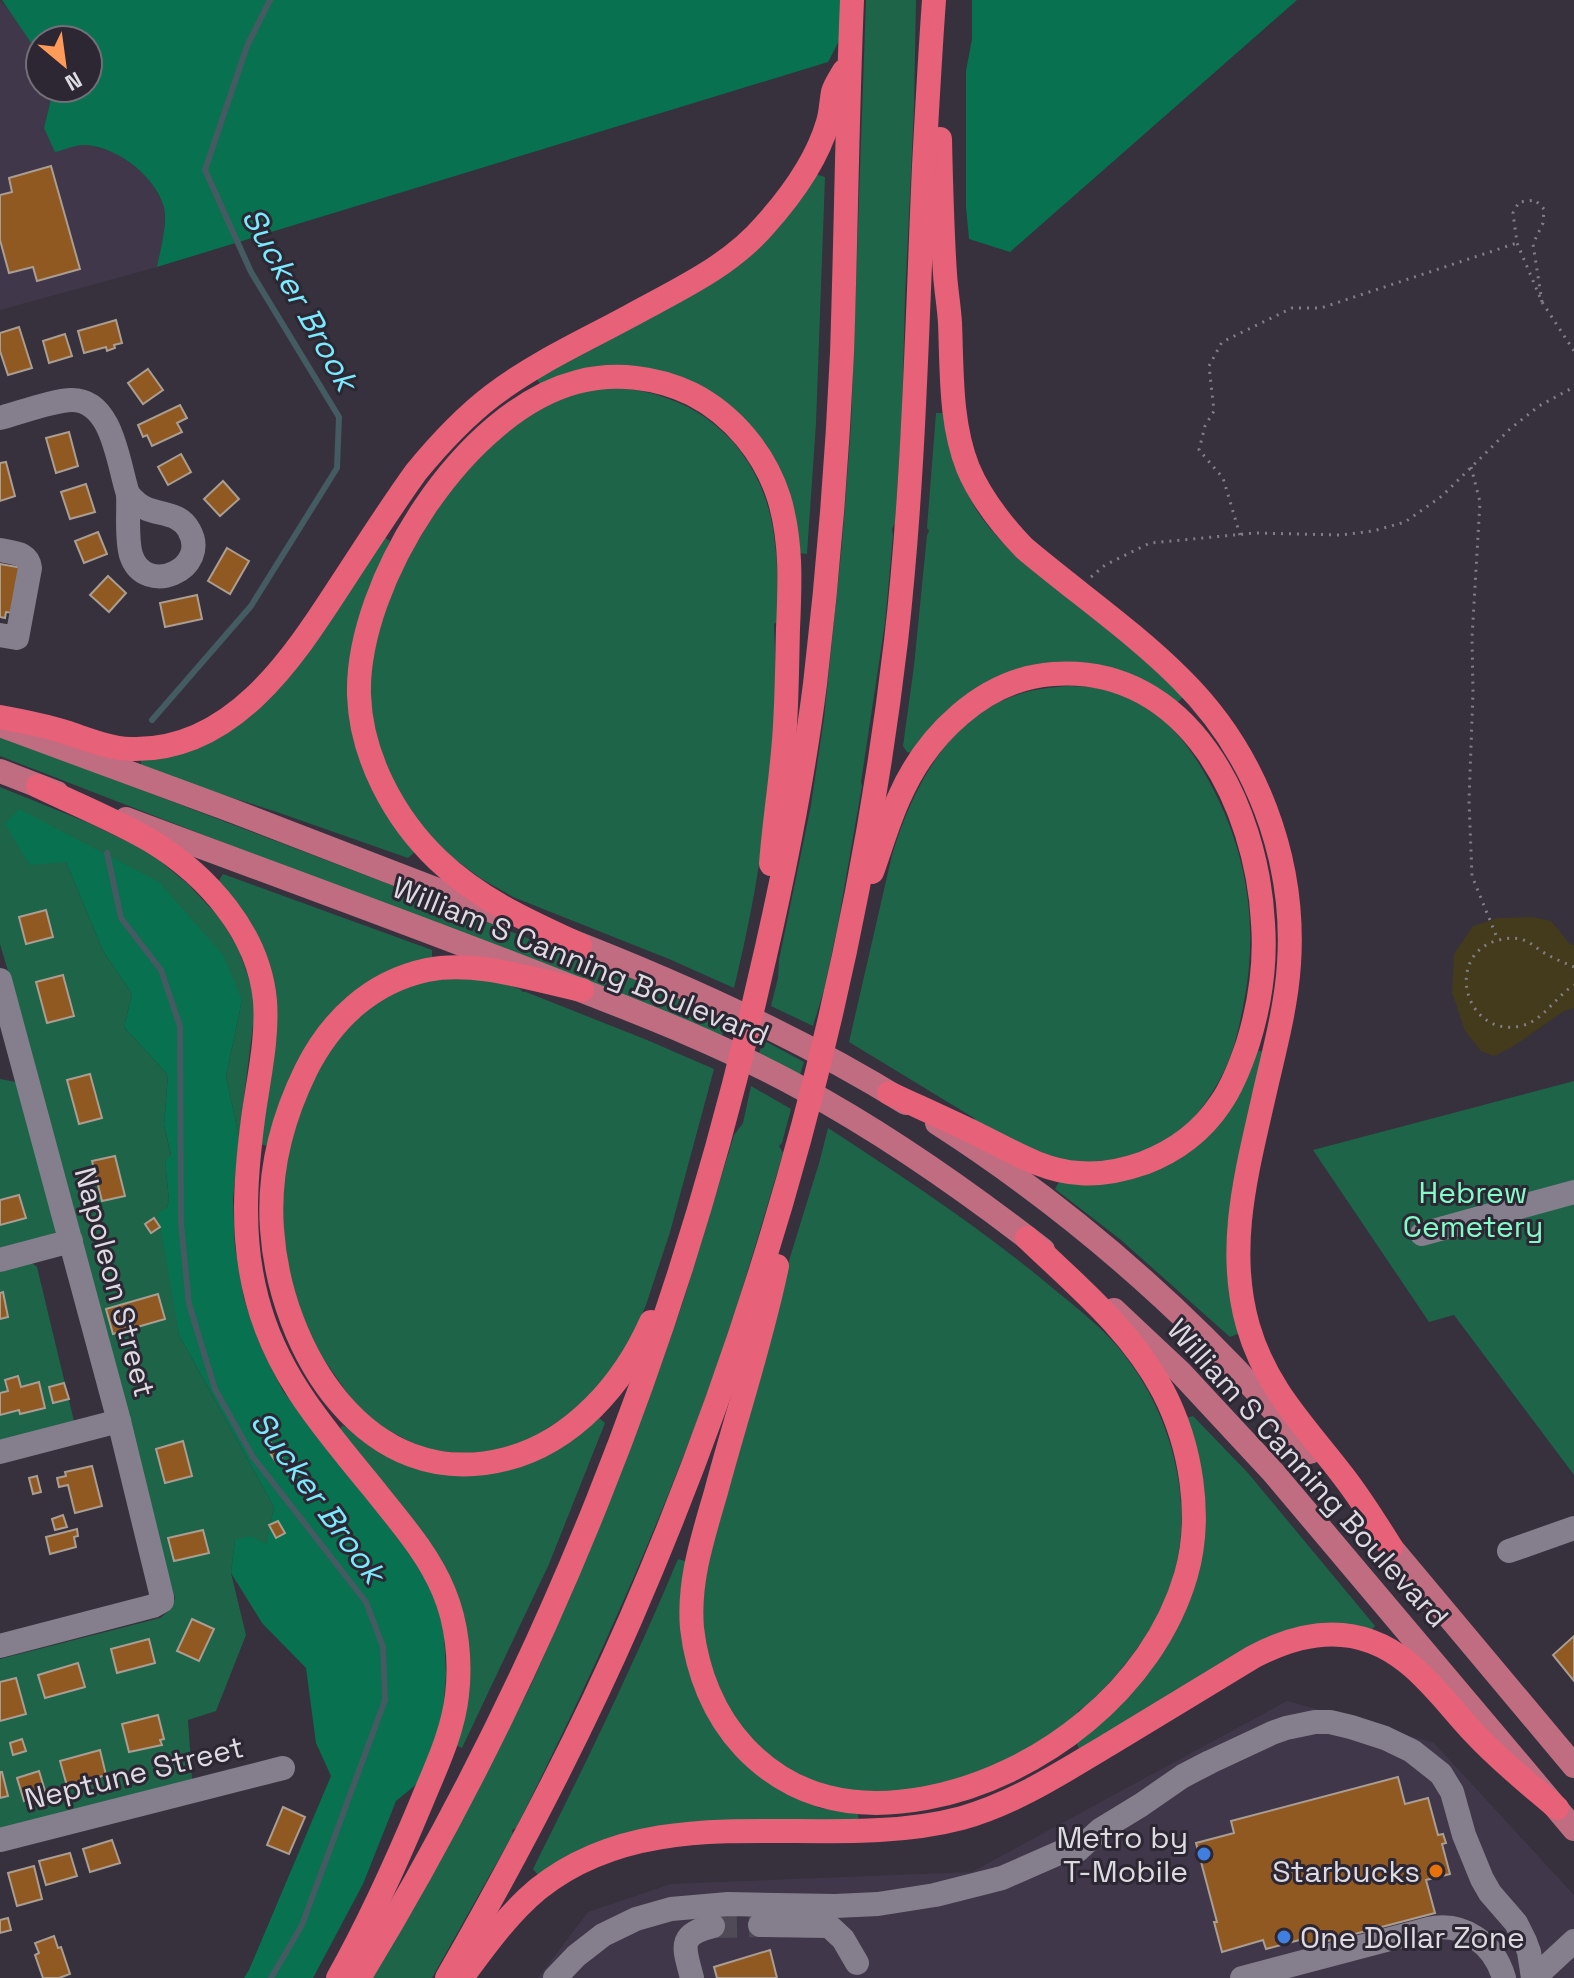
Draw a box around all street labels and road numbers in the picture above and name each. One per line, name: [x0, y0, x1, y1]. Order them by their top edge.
street label: William S Canning Boulevard: [387, 867, 775, 1055]
street label: Napoleon Street: [66, 1163, 164, 1401]
street label: William S Canning Boulevard: [1159, 1310, 1457, 1636]
street label: Neptune Street: [21, 1727, 247, 1819]

